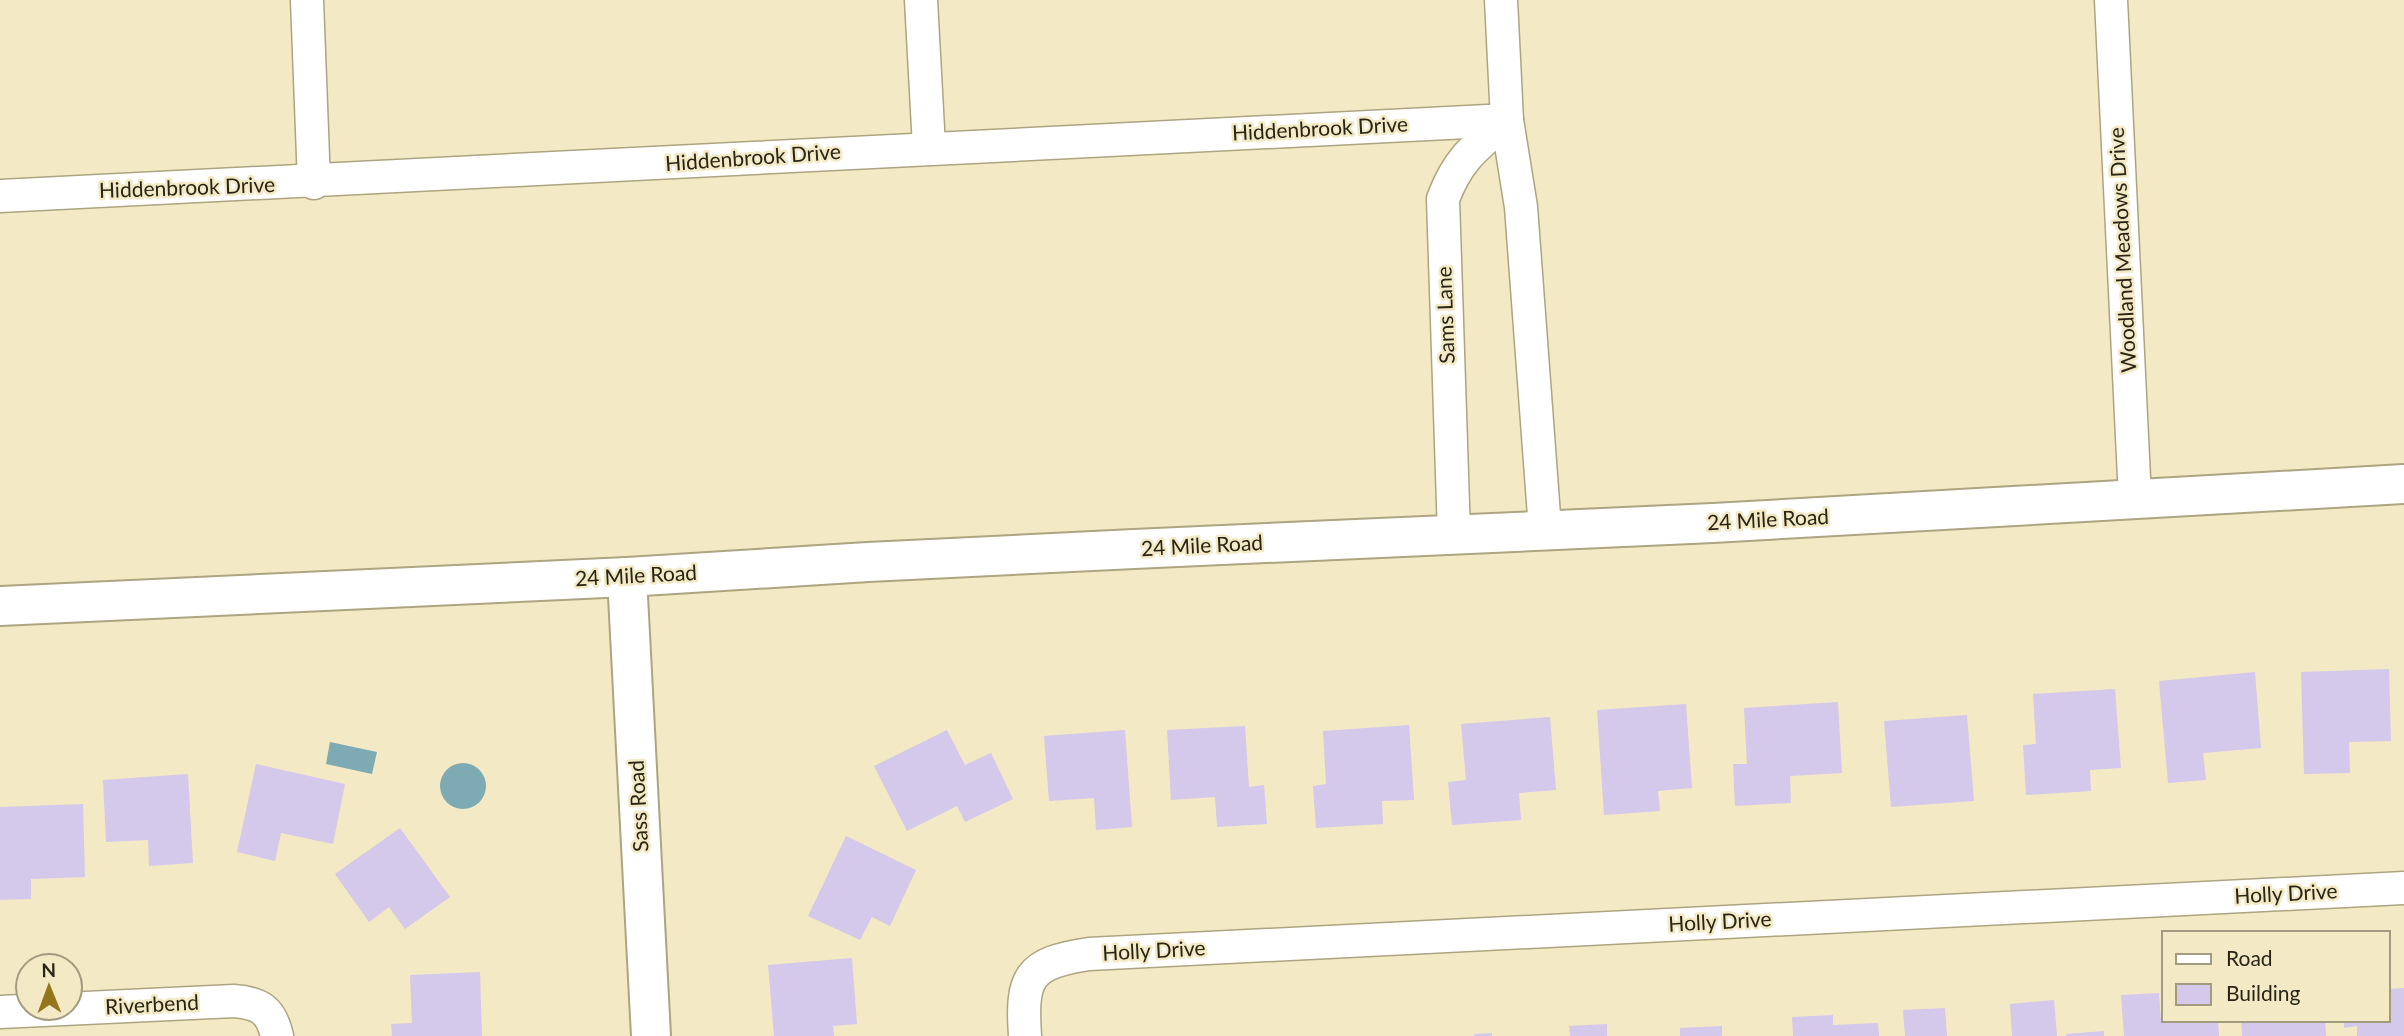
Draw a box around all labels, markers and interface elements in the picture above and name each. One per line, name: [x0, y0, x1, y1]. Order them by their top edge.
street label: Hiddenbrook Drive: [1231, 110, 1409, 145]
street label: Woodland Meadows Drive: [2103, 127, 2140, 373]
street label: Hiddenbrook Drive: [664, 138, 842, 175]
street label: Hiddenbrook Drive: [98, 171, 275, 202]
street label: Sams Lane: [1430, 266, 1459, 364]
street label: 24 Mile Road: [1706, 503, 1830, 534]
street label: 24 Mile Road: [1140, 529, 1264, 560]
street label: 24 Mile Road: [574, 559, 698, 590]
street label: Sass Road: [623, 760, 652, 853]
street label: Holly Drive: [2234, 877, 2338, 908]
street label: Holly Drive: [1668, 905, 1772, 936]
legend: [2162, 931, 2390, 1022]
street label: Holly Drive: [1102, 934, 1206, 965]
text: Road: [2226, 945, 2273, 970]
north arrow: [14, 952, 84, 1022]
text: N: [41, 958, 56, 981]
text: Building: [2226, 980, 2301, 1005]
street label: Riverbend: [105, 989, 199, 1018]

